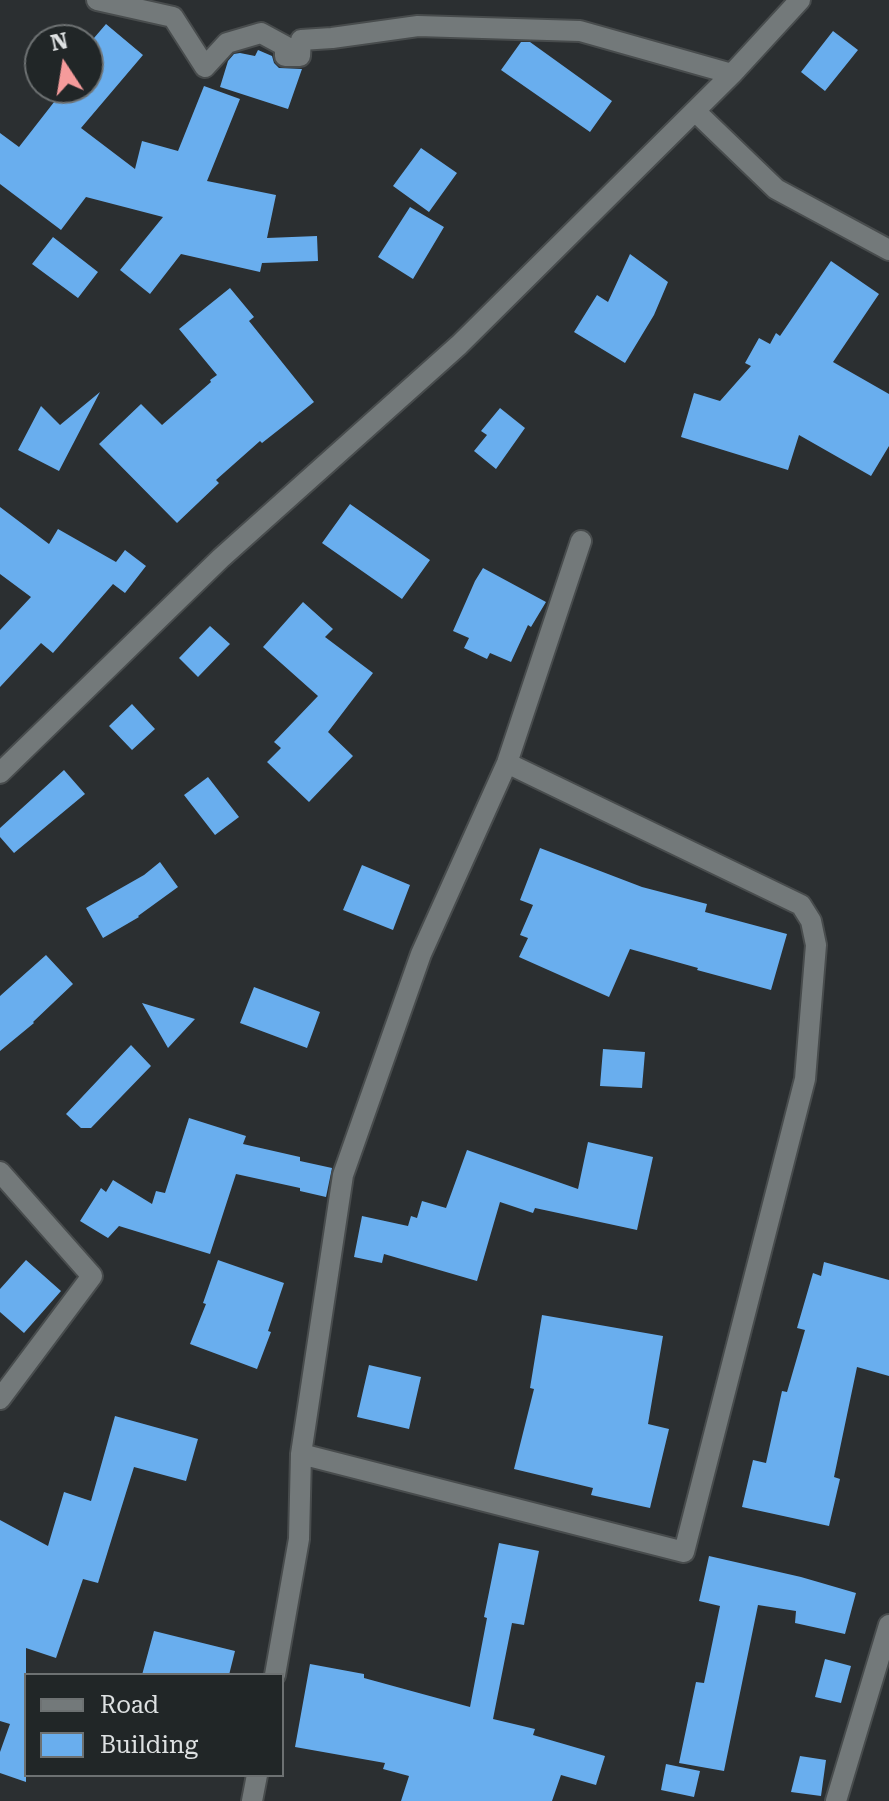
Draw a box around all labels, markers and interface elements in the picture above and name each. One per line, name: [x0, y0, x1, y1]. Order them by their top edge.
north arrow: [24, 24, 104, 104]
text: N: [48, 28, 70, 56]
legend: [24, 1673, 284, 1777]
text: Road: [100, 1691, 159, 1719]
text: Building: [100, 1731, 198, 1759]

